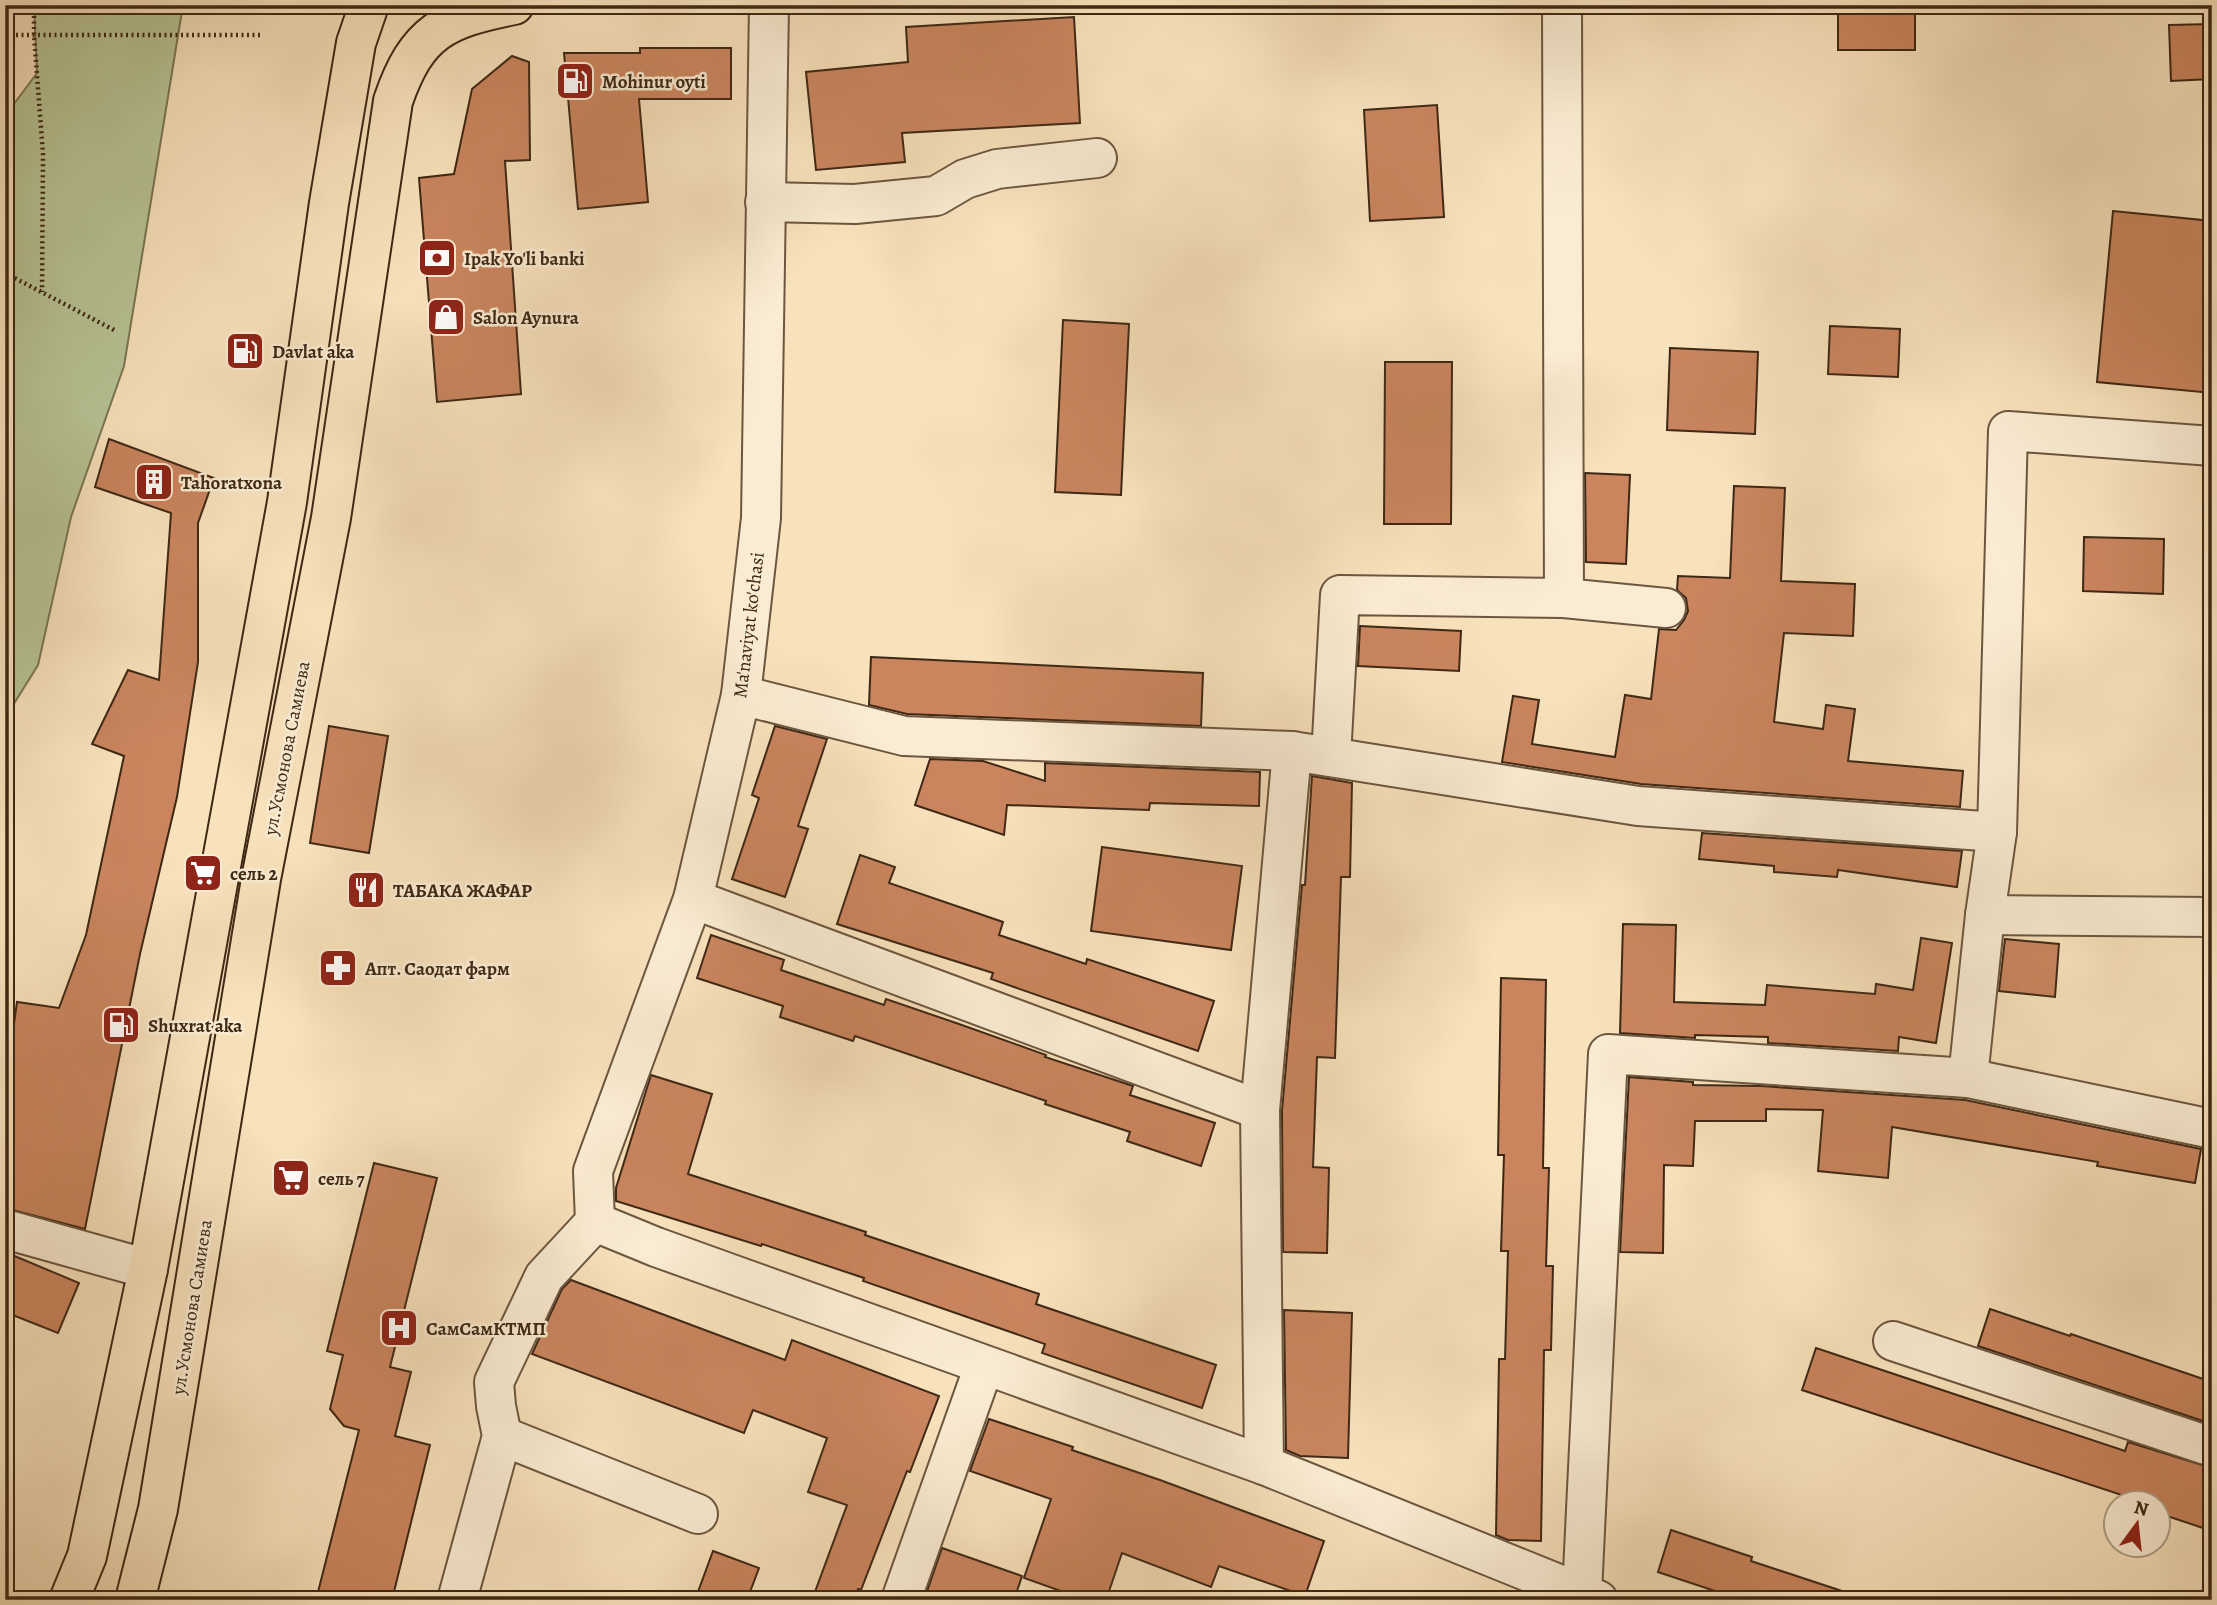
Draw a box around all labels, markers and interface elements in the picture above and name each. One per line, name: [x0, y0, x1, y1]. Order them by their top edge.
fuel station icon: Mohinur oyti: [554, 60, 596, 102]
place label: Mohinur oyti: [602, 69, 706, 95]
bank icon: Ipak Yo'li banki: [416, 237, 458, 279]
place label: Ipak Yo'li banki: [464, 246, 585, 272]
shop icon: Salon Aynura: [425, 296, 467, 338]
place label: Salon Aynura: [473, 305, 580, 331]
fuel station icon: Davlat aka: [224, 330, 266, 372]
place label: Davlat aka: [272, 339, 355, 365]
building icon: Tahoratxona: [133, 461, 175, 503]
place label: Tahoratxona: [181, 470, 283, 496]
street label: Ma'naviyat ko'chasi: [727, 551, 771, 700]
street label: ул.Усмонова Самиева: [257, 659, 317, 839]
supermarket icon: сель 2: [182, 852, 224, 894]
place label: сель 2: [230, 861, 278, 887]
restaurant icon: ТАБАКА ЖАФАР: [345, 869, 387, 911]
place label: ТАБАКА ЖАФАР: [393, 878, 532, 904]
pharmacy icon: Апт. Саодат фарм: [317, 947, 359, 989]
place label: Апт. Саодат фарм: [364, 956, 510, 982]
fuel station icon: Shuxrat aka: [100, 1004, 142, 1046]
place label: Shuxrat aka: [148, 1013, 243, 1039]
supermarket icon: сель 7: [270, 1157, 312, 1199]
place label: сель 7: [318, 1166, 365, 1192]
street label: ул.Усмонова Самиева: [165, 1217, 219, 1398]
hospital icon: СамСамКТМП: [378, 1307, 420, 1349]
place label: СамСамКТМП: [426, 1316, 546, 1342]
north arrow: [2102, 1490, 2172, 1560]
text: N: [2131, 1494, 2151, 1523]

